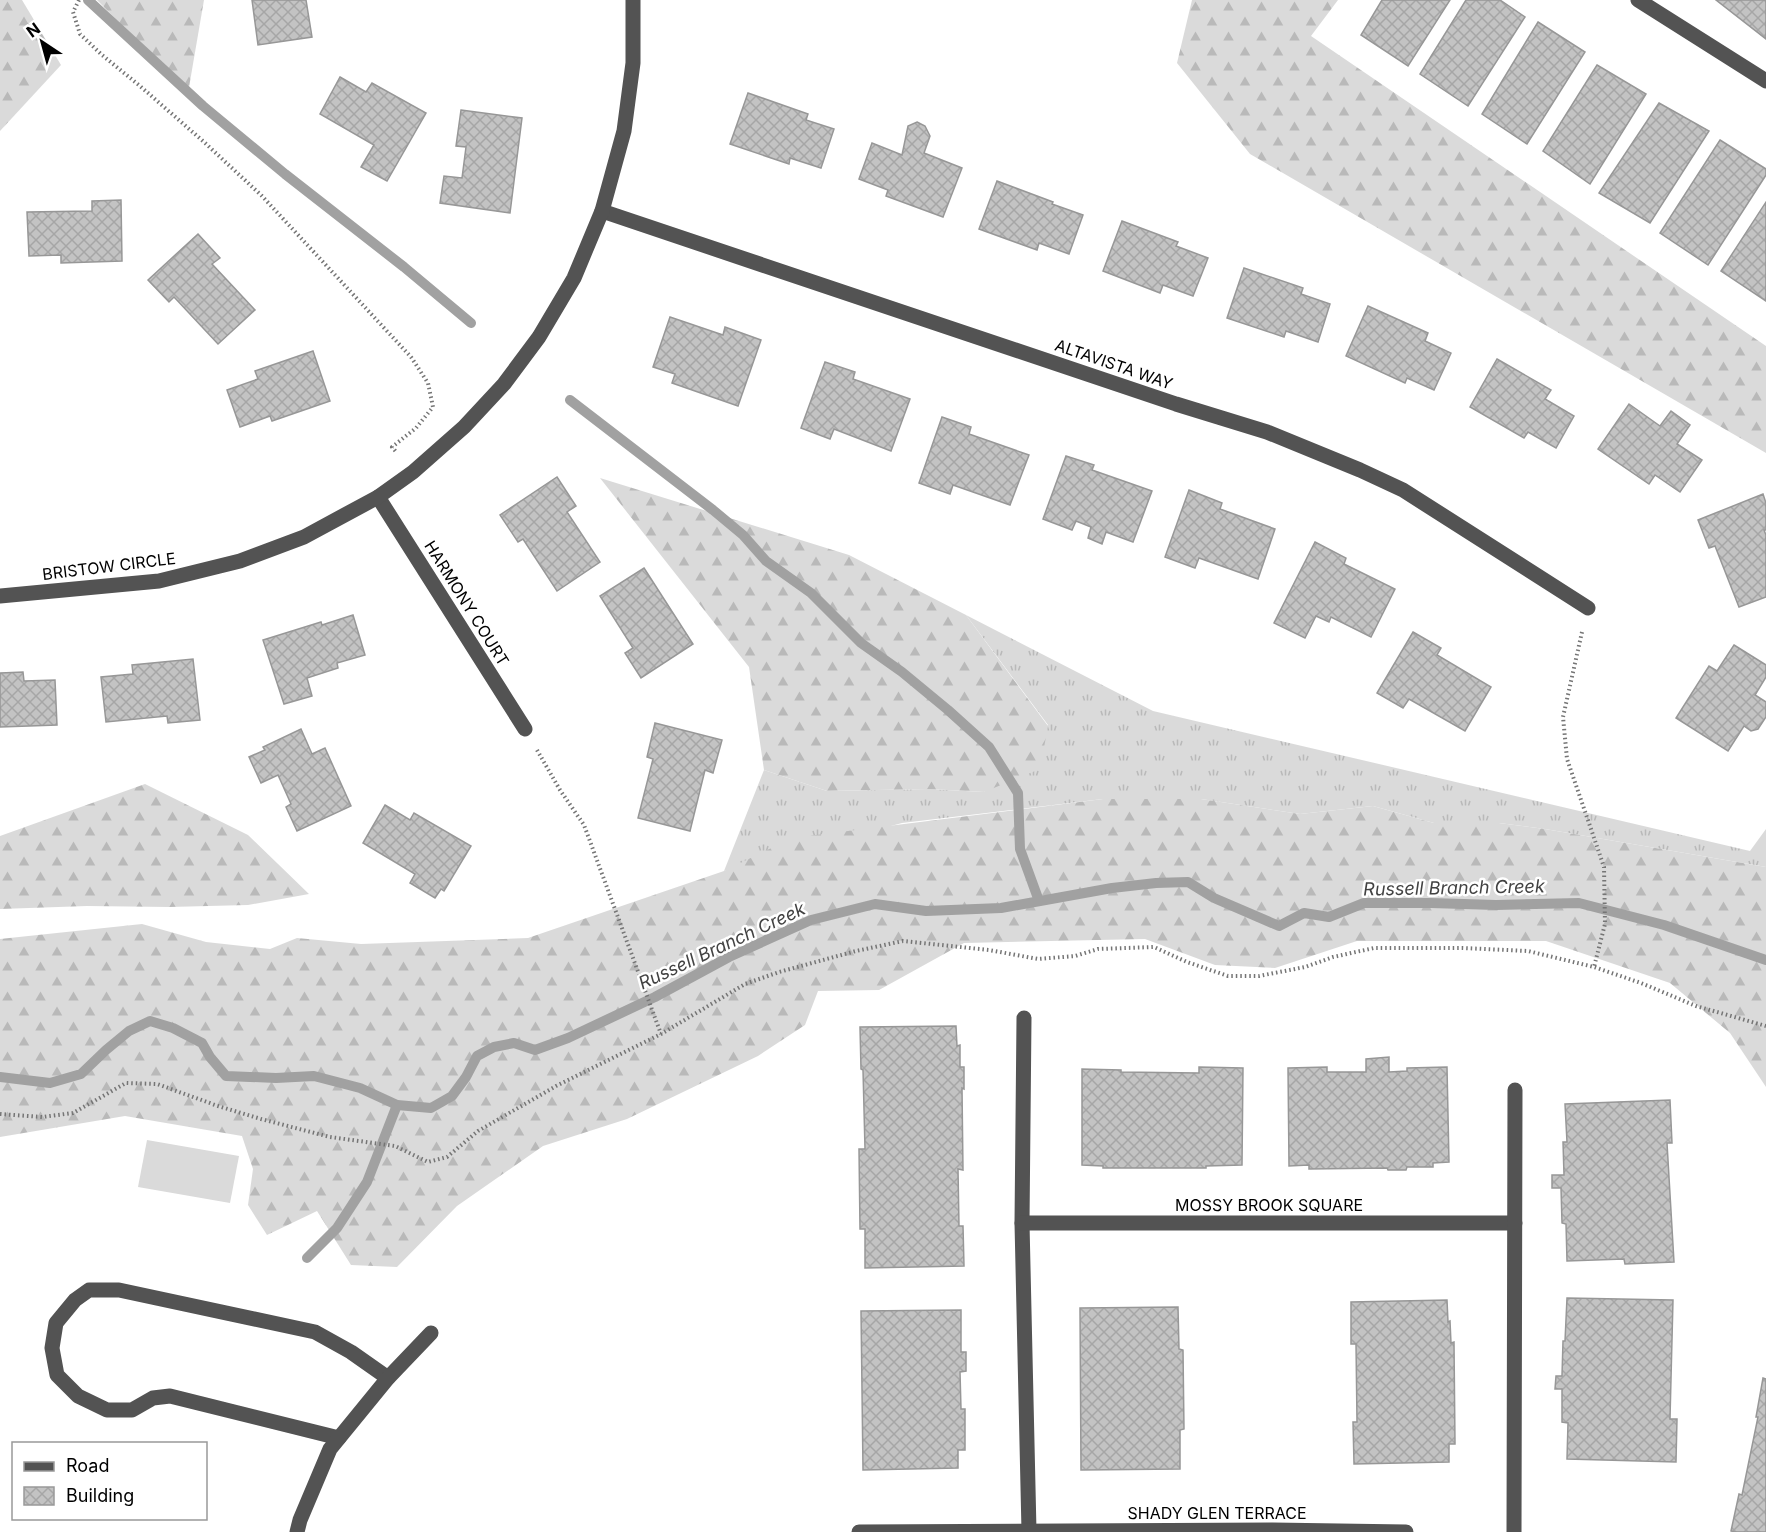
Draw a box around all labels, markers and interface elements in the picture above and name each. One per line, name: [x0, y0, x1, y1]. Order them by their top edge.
north arrow: [12, 12, 72, 72]
text: N: [22, 18, 44, 42]
street label: ALTAVISTA WAY: [1053, 334, 1176, 394]
street label: HARMONY COURT: [420, 537, 514, 669]
street label: BRISTOW CIRCLE: [41, 548, 177, 584]
water label: Russell Branch Creek: [1363, 875, 1546, 900]
water label: Russell Branch Creek: [635, 897, 810, 993]
street label: MOSSY BROOK SQUARE: [1175, 1195, 1363, 1215]
legend: [12, 1442, 207, 1520]
text: Road: [66, 1455, 109, 1476]
text: Building: [66, 1485, 134, 1506]
street label: SHADY GLEN TERRACE: [1127, 1503, 1307, 1523]

